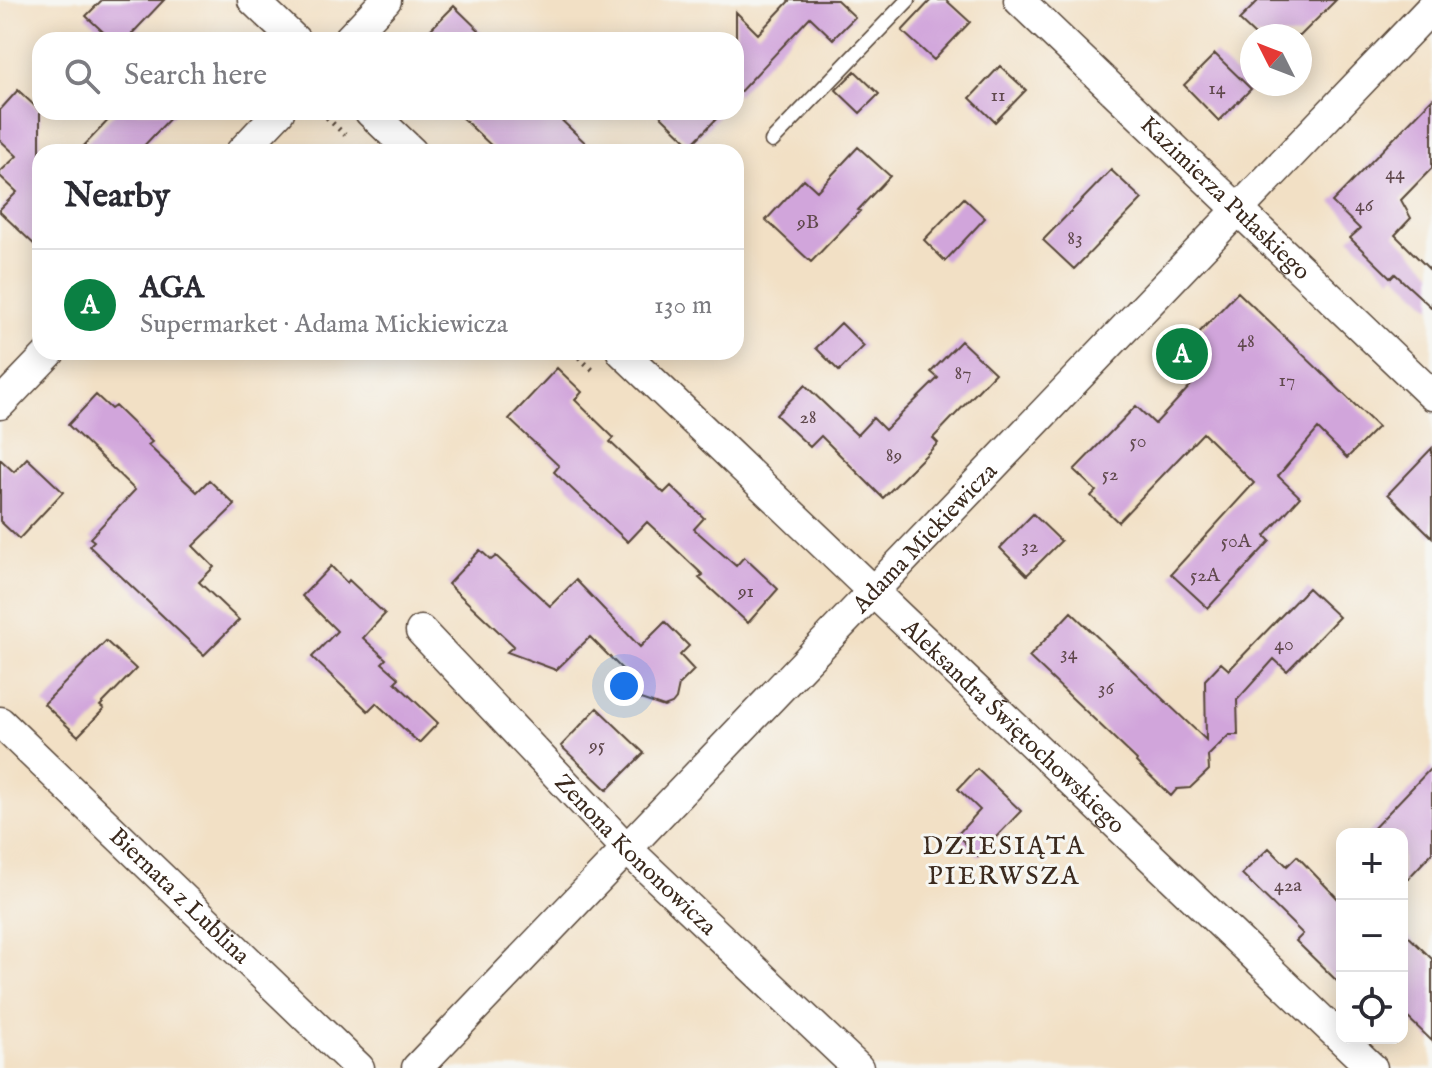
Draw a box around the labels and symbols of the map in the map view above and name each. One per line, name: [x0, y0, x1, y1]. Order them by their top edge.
north arrow: [1240, 24, 1312, 96]
house number: 14: [1208, 76, 1226, 101]
house number: 11: [991, 83, 1005, 108]
street label: Kazimierza Pułaskiego: [1133, 110, 1317, 288]
house number: 44: [1385, 161, 1405, 186]
house number: 46: [1355, 193, 1374, 218]
house number: 9B: [796, 210, 819, 235]
house number: 83: [1067, 226, 1083, 251]
pin: A: [1156, 324, 1208, 384]
house number: 48: [1237, 329, 1255, 354]
house number: 87: [954, 361, 972, 386]
house number: 17: [1279, 368, 1295, 393]
house number: 28: [799, 405, 817, 430]
house number: 50: [1130, 429, 1147, 454]
house number: 89: [886, 443, 902, 468]
street label: Adama Mickiewicza: [846, 456, 1005, 621]
house number: 52: [1102, 462, 1118, 487]
house number: 50A: [1221, 529, 1252, 554]
house number: 32: [1022, 534, 1038, 559]
house number: 52A: [1190, 563, 1221, 588]
house number: 91: [737, 579, 754, 604]
street label: Aleksandra Świętochowskiego: [894, 613, 1131, 841]
house number: 40: [1274, 632, 1294, 657]
house number: 34: [1060, 641, 1078, 666]
your location: [604, 666, 644, 706]
house number: 36: [1098, 676, 1115, 701]
house number: 95: [588, 733, 605, 758]
street label: Zenona Kononowicza: [547, 768, 723, 943]
street label: Biernata z Lublina: [102, 822, 256, 972]
district label: DZIESIĄTA PIERWSZA: [922, 830, 1086, 893]
house number: 42a: [1274, 873, 1302, 898]

